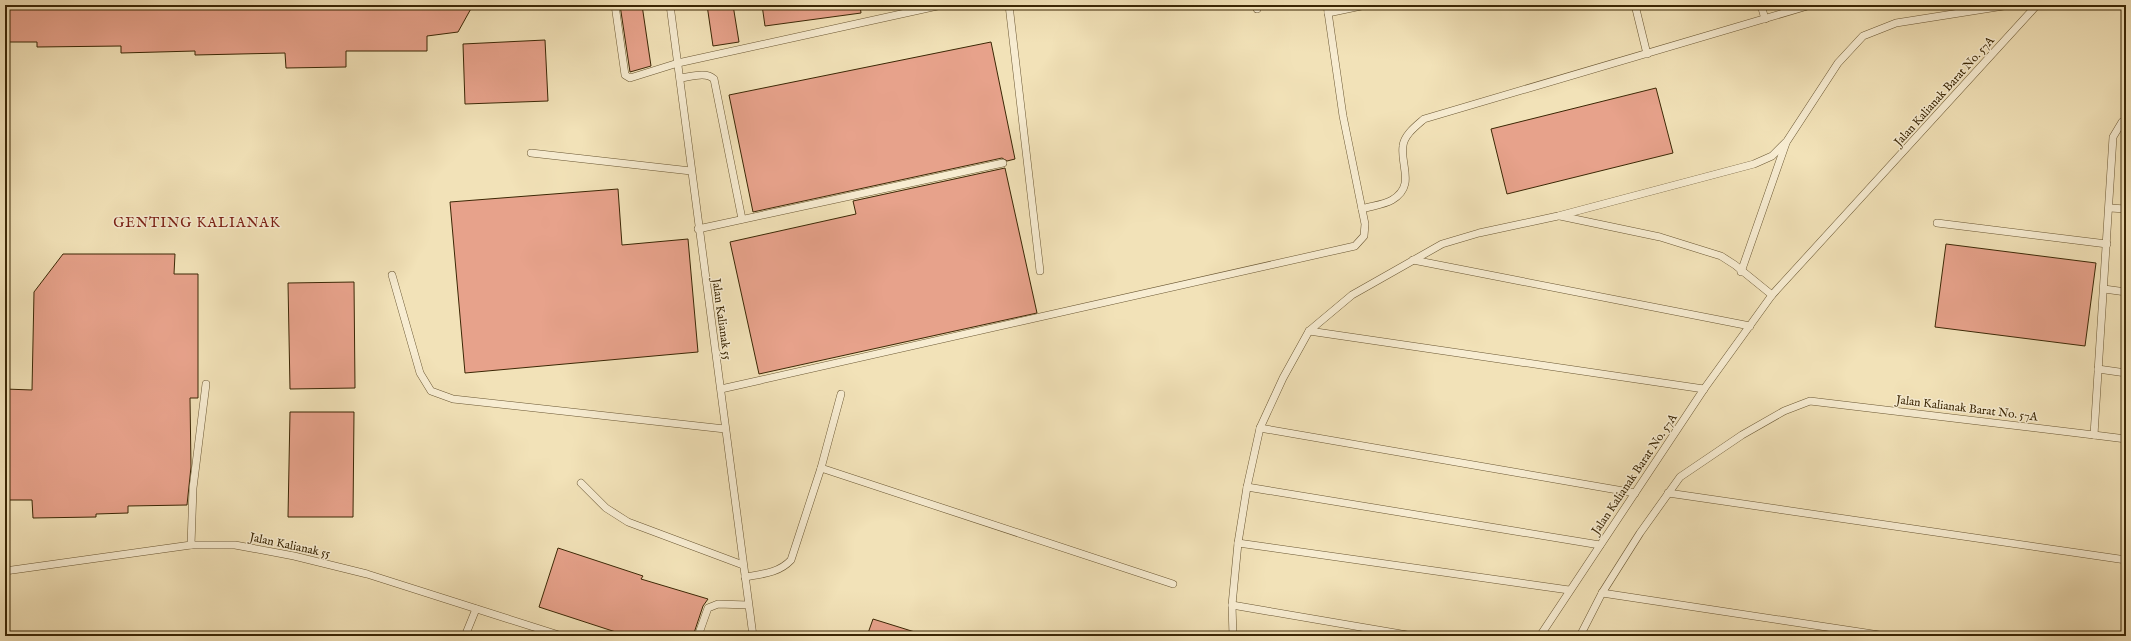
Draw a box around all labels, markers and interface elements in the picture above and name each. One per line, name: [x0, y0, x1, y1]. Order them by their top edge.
street label: Jalan Kalianak Barat No. 57A: [1890, 33, 1999, 152]
district label: GENTING KALIANAK: [113, 214, 281, 232]
street label: Jalan Kalianak 55: [707, 275, 735, 362]
street label: Jalan Kalianak Barat No. 57A: [1893, 392, 2040, 426]
street label: Jalan Kalianak Barat No. 57A: [1587, 410, 1682, 540]
street label: Jalan Kalianak 55: [246, 529, 332, 562]

